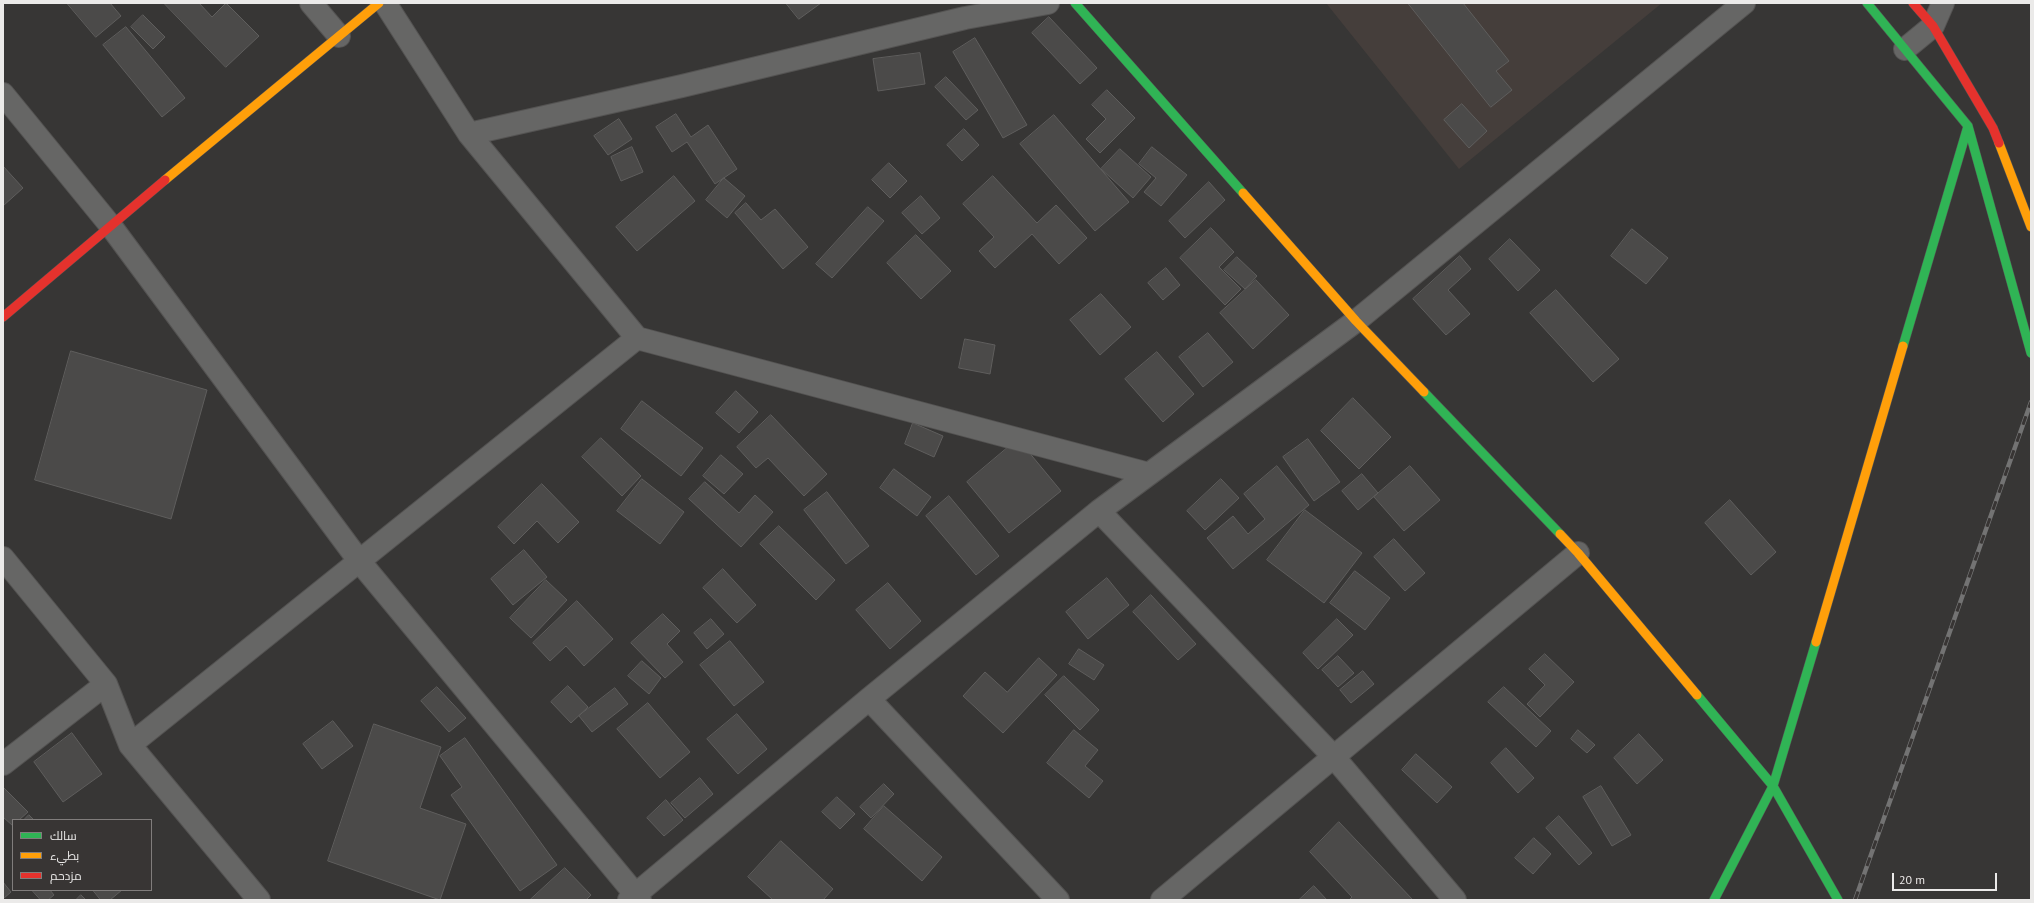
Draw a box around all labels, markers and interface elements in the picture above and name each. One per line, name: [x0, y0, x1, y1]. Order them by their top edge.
legend: [12, 819, 152, 891]
text: سالك: [50, 828, 77, 843]
text: بطيء: [50, 848, 79, 863]
scale bar: [1894, 865, 1999, 891]
text: مزدحم: [50, 868, 82, 883]
text: 20 m: [1899, 872, 1925, 887]

